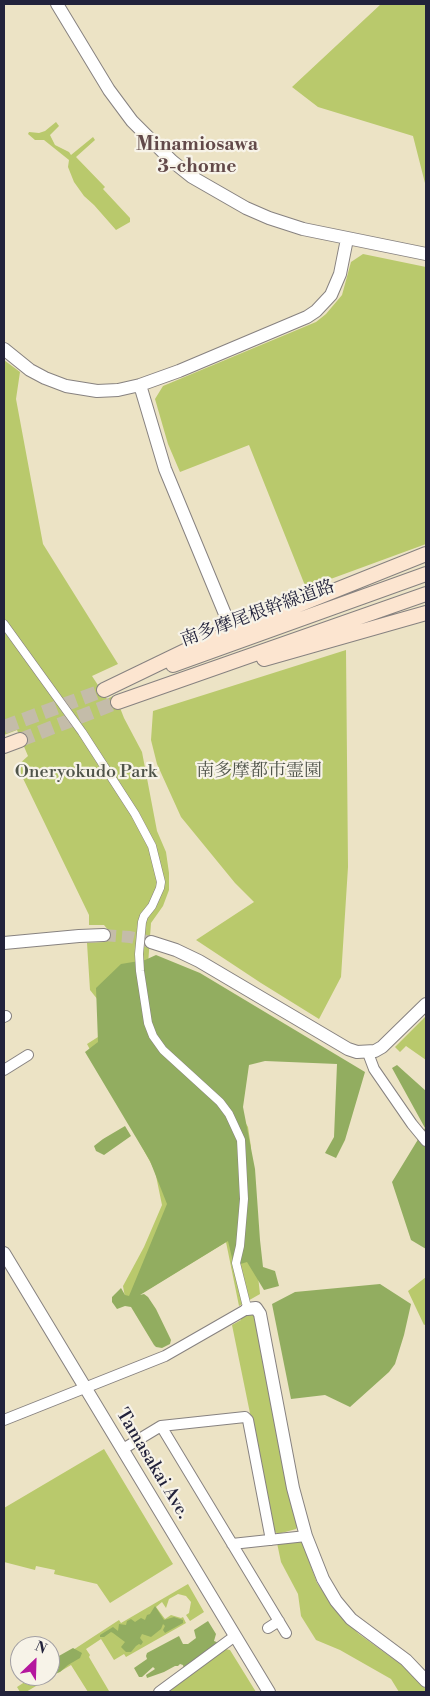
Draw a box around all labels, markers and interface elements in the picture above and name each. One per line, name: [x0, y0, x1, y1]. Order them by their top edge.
district label: Minamiosawa 3-chome: [136, 134, 258, 178]
street label: 南多摩尾根幹線道路: [178, 576, 338, 652]
park label: 南多摩都市霊園: [196, 761, 322, 783]
park label: Oneryokudo Park: [15, 762, 157, 784]
street label: Tamasakai Ave.: [111, 1405, 193, 1523]
north arrow: [10, 1636, 60, 1686]
text: N: [32, 1638, 49, 1659]

